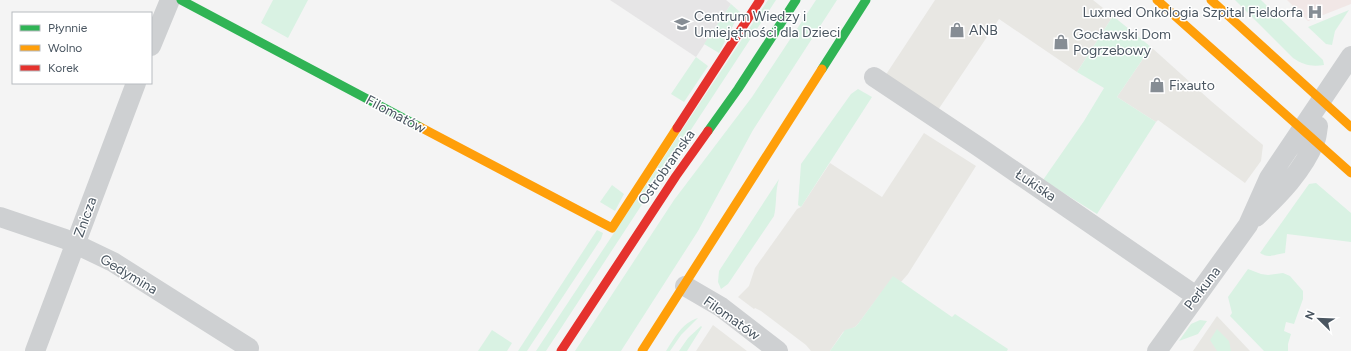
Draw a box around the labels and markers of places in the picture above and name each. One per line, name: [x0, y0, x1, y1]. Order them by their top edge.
hospital icon: Luxmed Onkologia Szpital Fieldorfa: [1306, 3, 1324, 21]
place label: Luxmed Onkologia Szpital Fieldorfa: [1083, 4, 1303, 21]
place label: Centrum Wiedzy i Umiejętności dla Dzieci: [694, 8, 840, 41]
school or university icon: Centrum Wiedzy i Umiejętności dla Dzieci: [673, 15, 691, 33]
shop icon: ANB: [948, 21, 966, 39]
place label: ANB: [969, 22, 998, 39]
place label: Gocławski Dom Pogrzebowy: [1073, 26, 1171, 59]
shop icon: Gocławski Dom Pogrzebowy: [1052, 33, 1070, 51]
shop icon: Fixauto: [1148, 76, 1166, 94]
place label: Fixauto: [1169, 77, 1215, 94]

